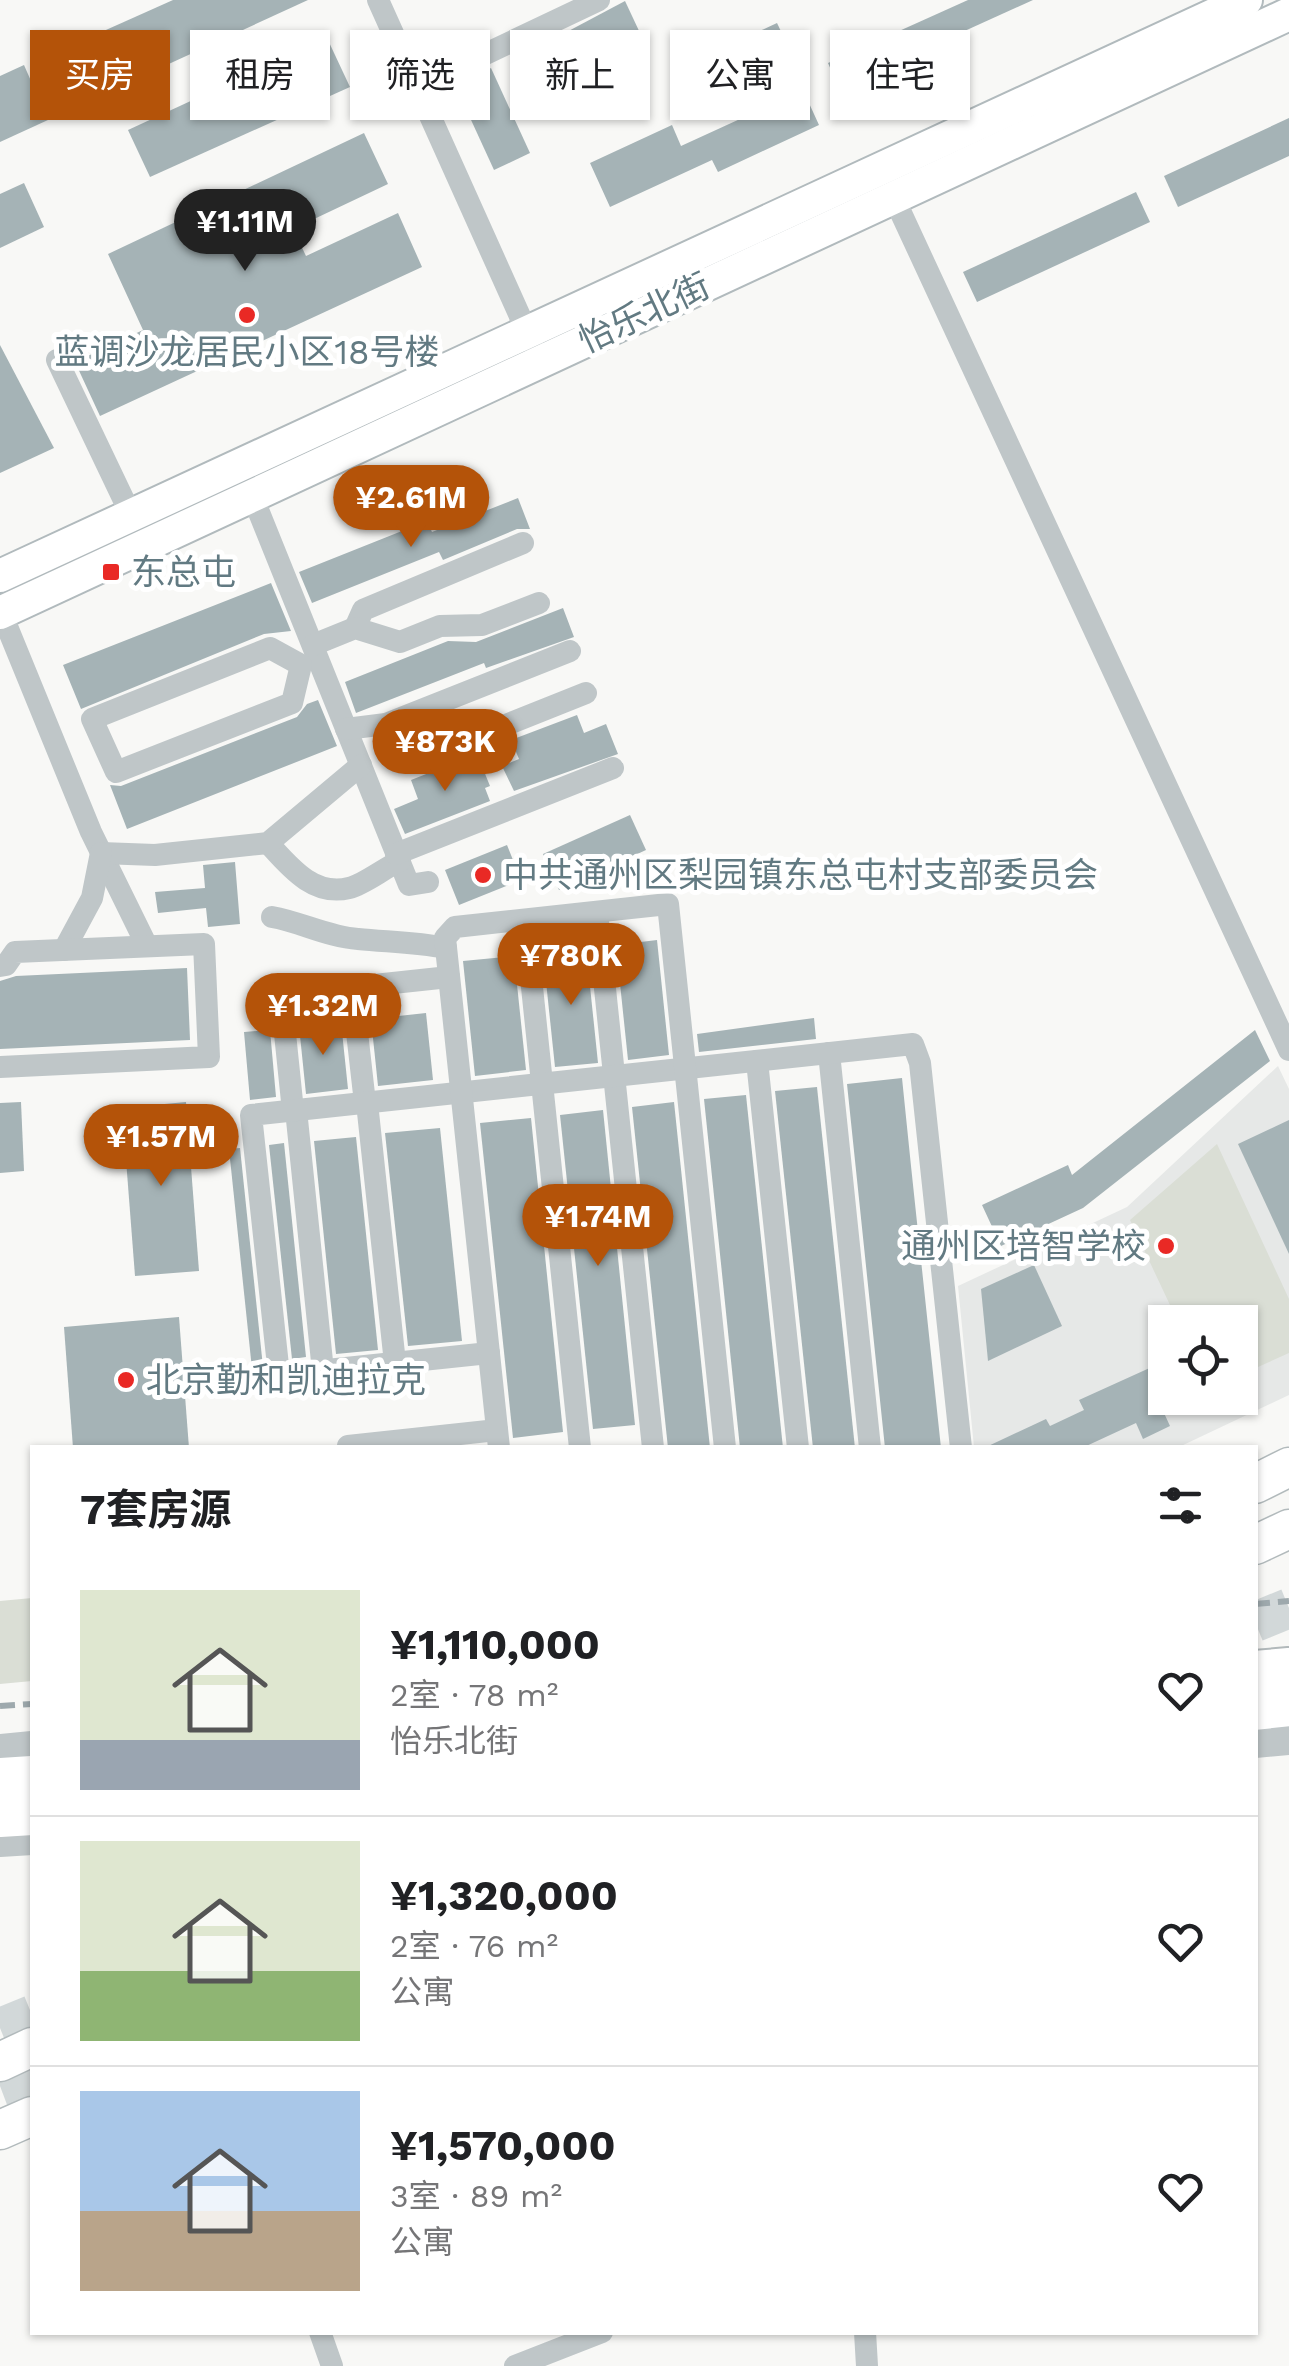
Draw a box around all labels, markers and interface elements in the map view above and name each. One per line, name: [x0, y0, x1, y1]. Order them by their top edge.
chip: 买房: [30, 30, 170, 120]
chip: 租房: [190, 30, 330, 120]
chip: 筛选: [350, 30, 490, 120]
chip: 新上: [510, 30, 650, 120]
chip: 公寓: [670, 30, 810, 120]
chip: 住宅: [830, 30, 970, 120]
pin: ¥1.11M: [164, 189, 326, 274]
text: ¥1.11M: [196, 202, 294, 240]
street label: 怡乐北街: [572, 264, 716, 362]
marker: 蓝调沙龙居民小区18号楼: [236, 304, 258, 326]
place label: 蓝调沙龙居民小区18号楼: [54, 331, 440, 373]
pin: ¥2.61M: [330, 465, 492, 550]
text: ¥2.61M: [355, 478, 467, 516]
place label: 东总屯: [131, 551, 236, 593]
marker: 东总屯: [100, 561, 122, 583]
pin: ¥873K: [375, 709, 515, 794]
text: ¥873K: [395, 722, 495, 760]
place label: 中共通州区梨园镇东总屯村支部委员会: [503, 854, 1098, 896]
marker: 中共通州区梨园镇东总屯村支部委员会: [472, 864, 494, 886]
pin: ¥780K: [501, 923, 641, 1008]
text: ¥780K: [520, 936, 622, 974]
pin: ¥1.32M: [242, 973, 404, 1058]
text: ¥1.32M: [267, 986, 379, 1024]
pin: ¥1.57M: [80, 1104, 242, 1189]
text: ¥1.57M: [106, 1117, 216, 1155]
pin: ¥1.74M: [517, 1184, 679, 1269]
text: ¥1.74M: [544, 1197, 652, 1235]
place label: 通州区培智学校: [901, 1225, 1146, 1267]
marker: 通州区培智学校: [1155, 1235, 1177, 1257]
map controls: [1148, 1305, 1258, 1415]
button: locate: [1148, 1305, 1258, 1415]
place label: 北京勤和凯迪拉克: [146, 1359, 426, 1401]
marker: 北京勤和凯迪拉克: [115, 1369, 137, 1391]
icon: filters: [1153, 1478, 1208, 1533]
text: 7套房源: [80, 1485, 232, 1534]
text: ¥1,110,000: [390, 1620, 600, 1669]
icon: home: [160, 1630, 280, 1750]
icon: heart: [1153, 1663, 1208, 1718]
text: 2室 · 78 m²: [390, 1676, 559, 1714]
text: 怡乐北街: [390, 1722, 518, 1760]
text: ¥1,320,000: [390, 1871, 618, 1920]
icon: home: [160, 1881, 280, 2001]
icon: heart: [1153, 1914, 1208, 1969]
text: 2室 · 76 m²: [390, 1927, 558, 1965]
text: 公寓: [390, 1973, 454, 2011]
text: ¥1,570,000: [390, 2121, 616, 2170]
icon: home: [160, 2131, 280, 2251]
icon: heart: [1153, 2164, 1208, 2219]
text: 3室 · 89 m²: [390, 2177, 562, 2215]
text: 公寓: [390, 2223, 454, 2261]

